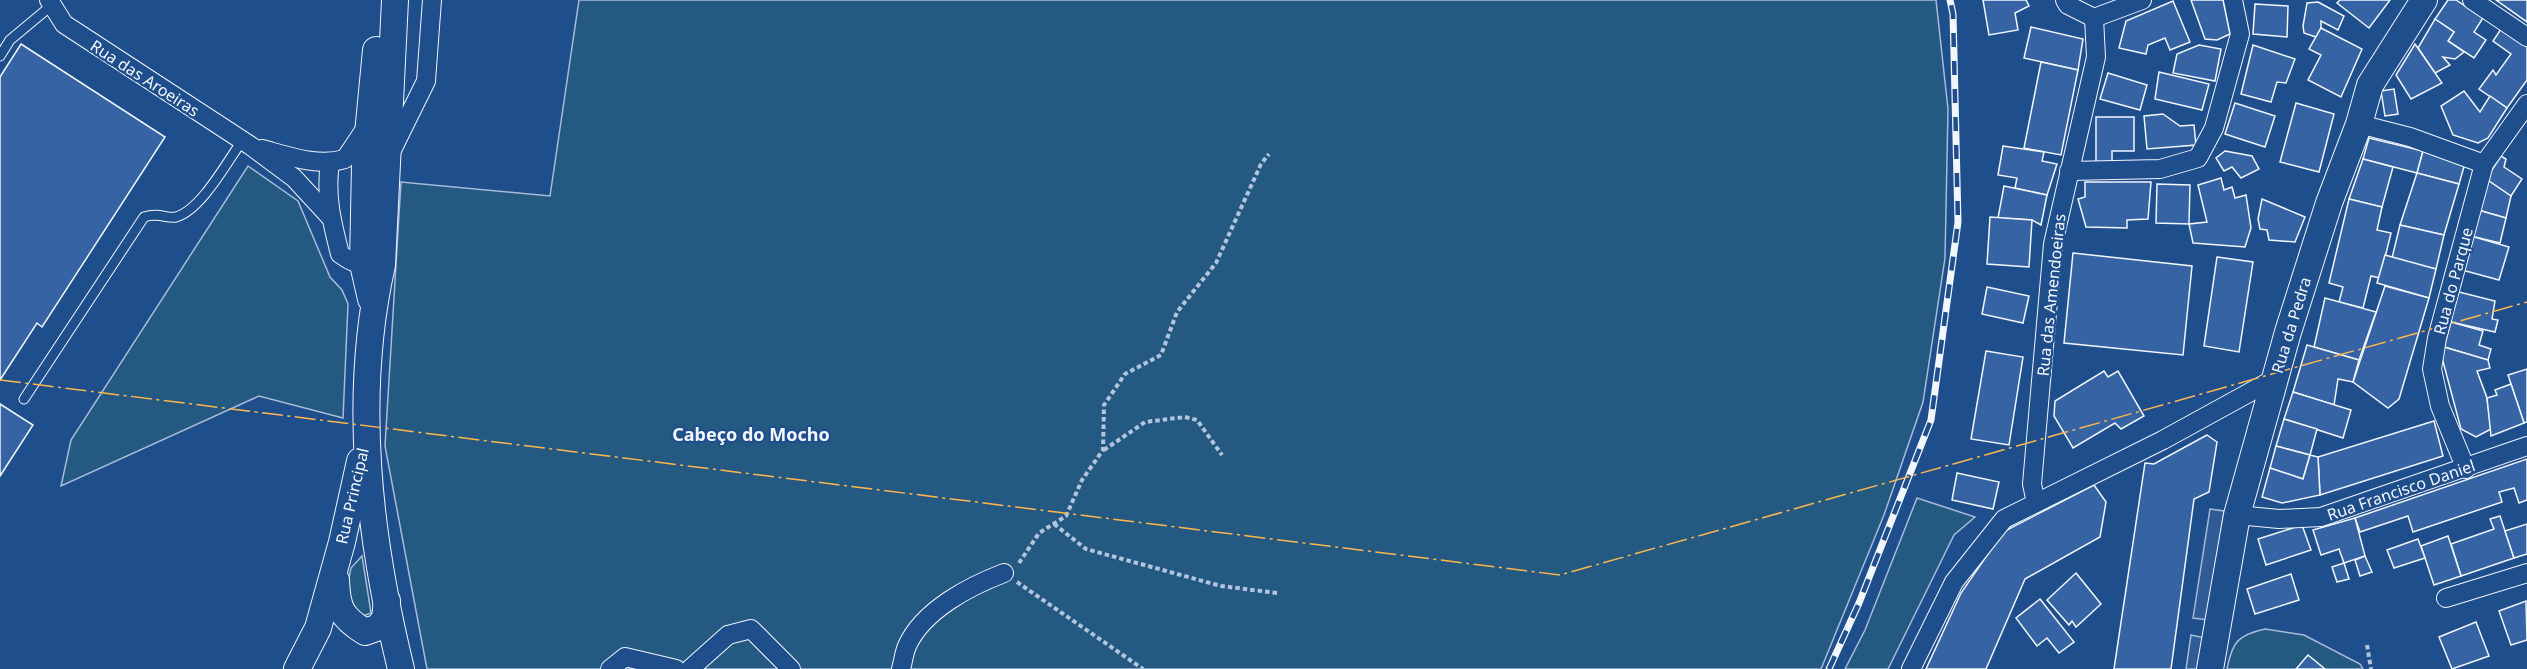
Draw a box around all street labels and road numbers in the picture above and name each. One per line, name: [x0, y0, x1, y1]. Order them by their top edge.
street label: Rua das Aroeiras: [86, 34, 204, 122]
street label: Rua das Amendoeiras: [2032, 213, 2070, 377]
street label: Rua do Parque: [2428, 225, 2478, 337]
street label: Rua da Pedra: [2266, 274, 2316, 376]
street label: Rua Principal: [330, 446, 374, 546]
street label: Rua Francisco Daniel: [2324, 454, 2478, 526]

